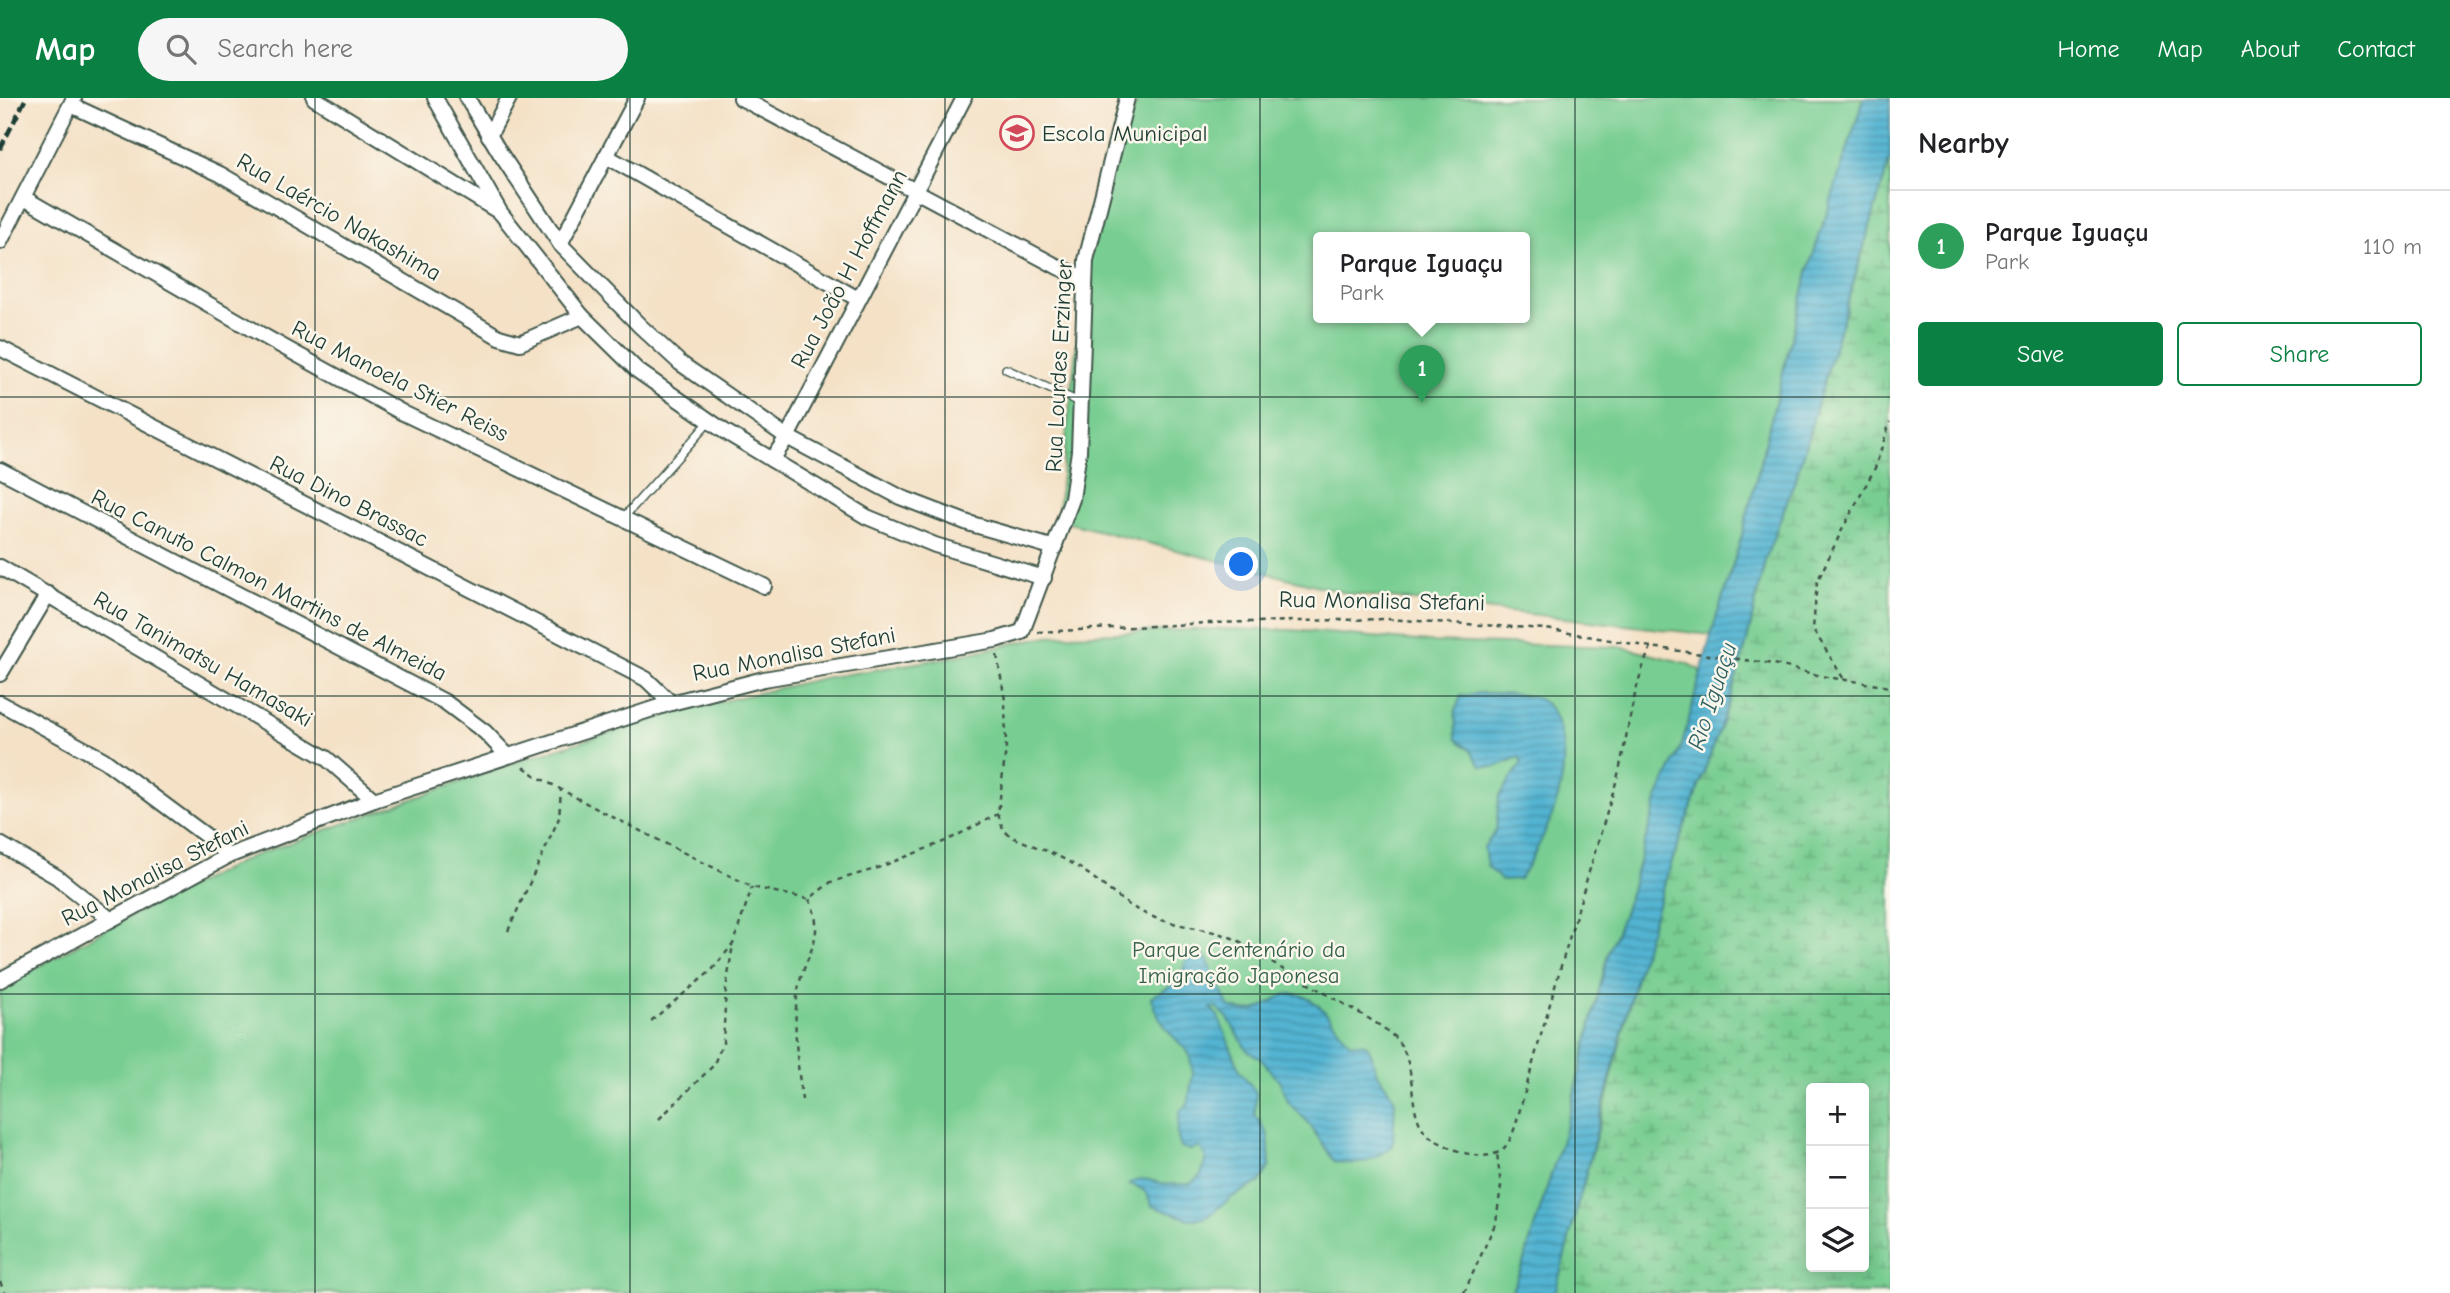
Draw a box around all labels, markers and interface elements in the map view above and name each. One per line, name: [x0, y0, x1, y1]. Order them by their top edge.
search box: [138, 18, 628, 81]
text: Map: [35, 30, 96, 68]
icon: search: [162, 30, 200, 68]
text: Search here: [218, 34, 353, 64]
text: Home: [2058, 35, 2119, 63]
text: Map: [2157, 35, 2203, 63]
text: About: [2241, 35, 2299, 63]
text: Contact: [2337, 35, 2415, 63]
school or university icon: Escola Municipal: [998, 114, 1036, 152]
place label: Escola Municipal: [1042, 120, 1208, 147]
text: Nearby: [1918, 126, 2009, 161]
street label: Rua Laércio Nakashima: [232, 147, 446, 287]
street label: Rua João H Hoffmann: [785, 165, 913, 373]
text: Parque Iguaçu: [1985, 218, 2149, 248]
popup: [1313, 232, 1530, 323]
text: 1: [1936, 233, 1946, 260]
text: 110 m: [2363, 233, 2422, 260]
text: Park: [1985, 248, 2029, 275]
text: Parque Iguaçu: [1340, 249, 1503, 279]
street label: Rua Lourdes Erzinger: [1040, 258, 1078, 473]
text: Park: [1340, 279, 1384, 306]
street label: Rua Manoela Stier Reiss: [287, 315, 513, 447]
button: Save: [1918, 322, 2163, 386]
button: Share: [2177, 322, 2422, 386]
pin: 1: [1399, 345, 1445, 403]
street label: Rua Dino Brassac: [265, 449, 433, 553]
street label: Rua Canuto Calmon Martins de Almeida: [87, 483, 451, 687]
your location: [1224, 547, 1258, 581]
street label: Rua Tanimatsu Hamasaki: [89, 585, 317, 733]
street label: Rua Monalisa Stefani: [1279, 586, 1485, 616]
street label: Rua Monalisa Stefani: [690, 621, 898, 687]
water label: Rio Iguaçu: [1681, 639, 1743, 753]
street label: Rua Monalisa Stefani: [57, 814, 253, 932]
park label: Parque Centenário da Imigração Japonesa: [1132, 936, 1346, 989]
map controls: [1806, 1083, 1869, 1272]
button: +: [1806, 1083, 1869, 1146]
button: −: [1806, 1146, 1869, 1209]
button: layers: [1806, 1209, 1869, 1272]

